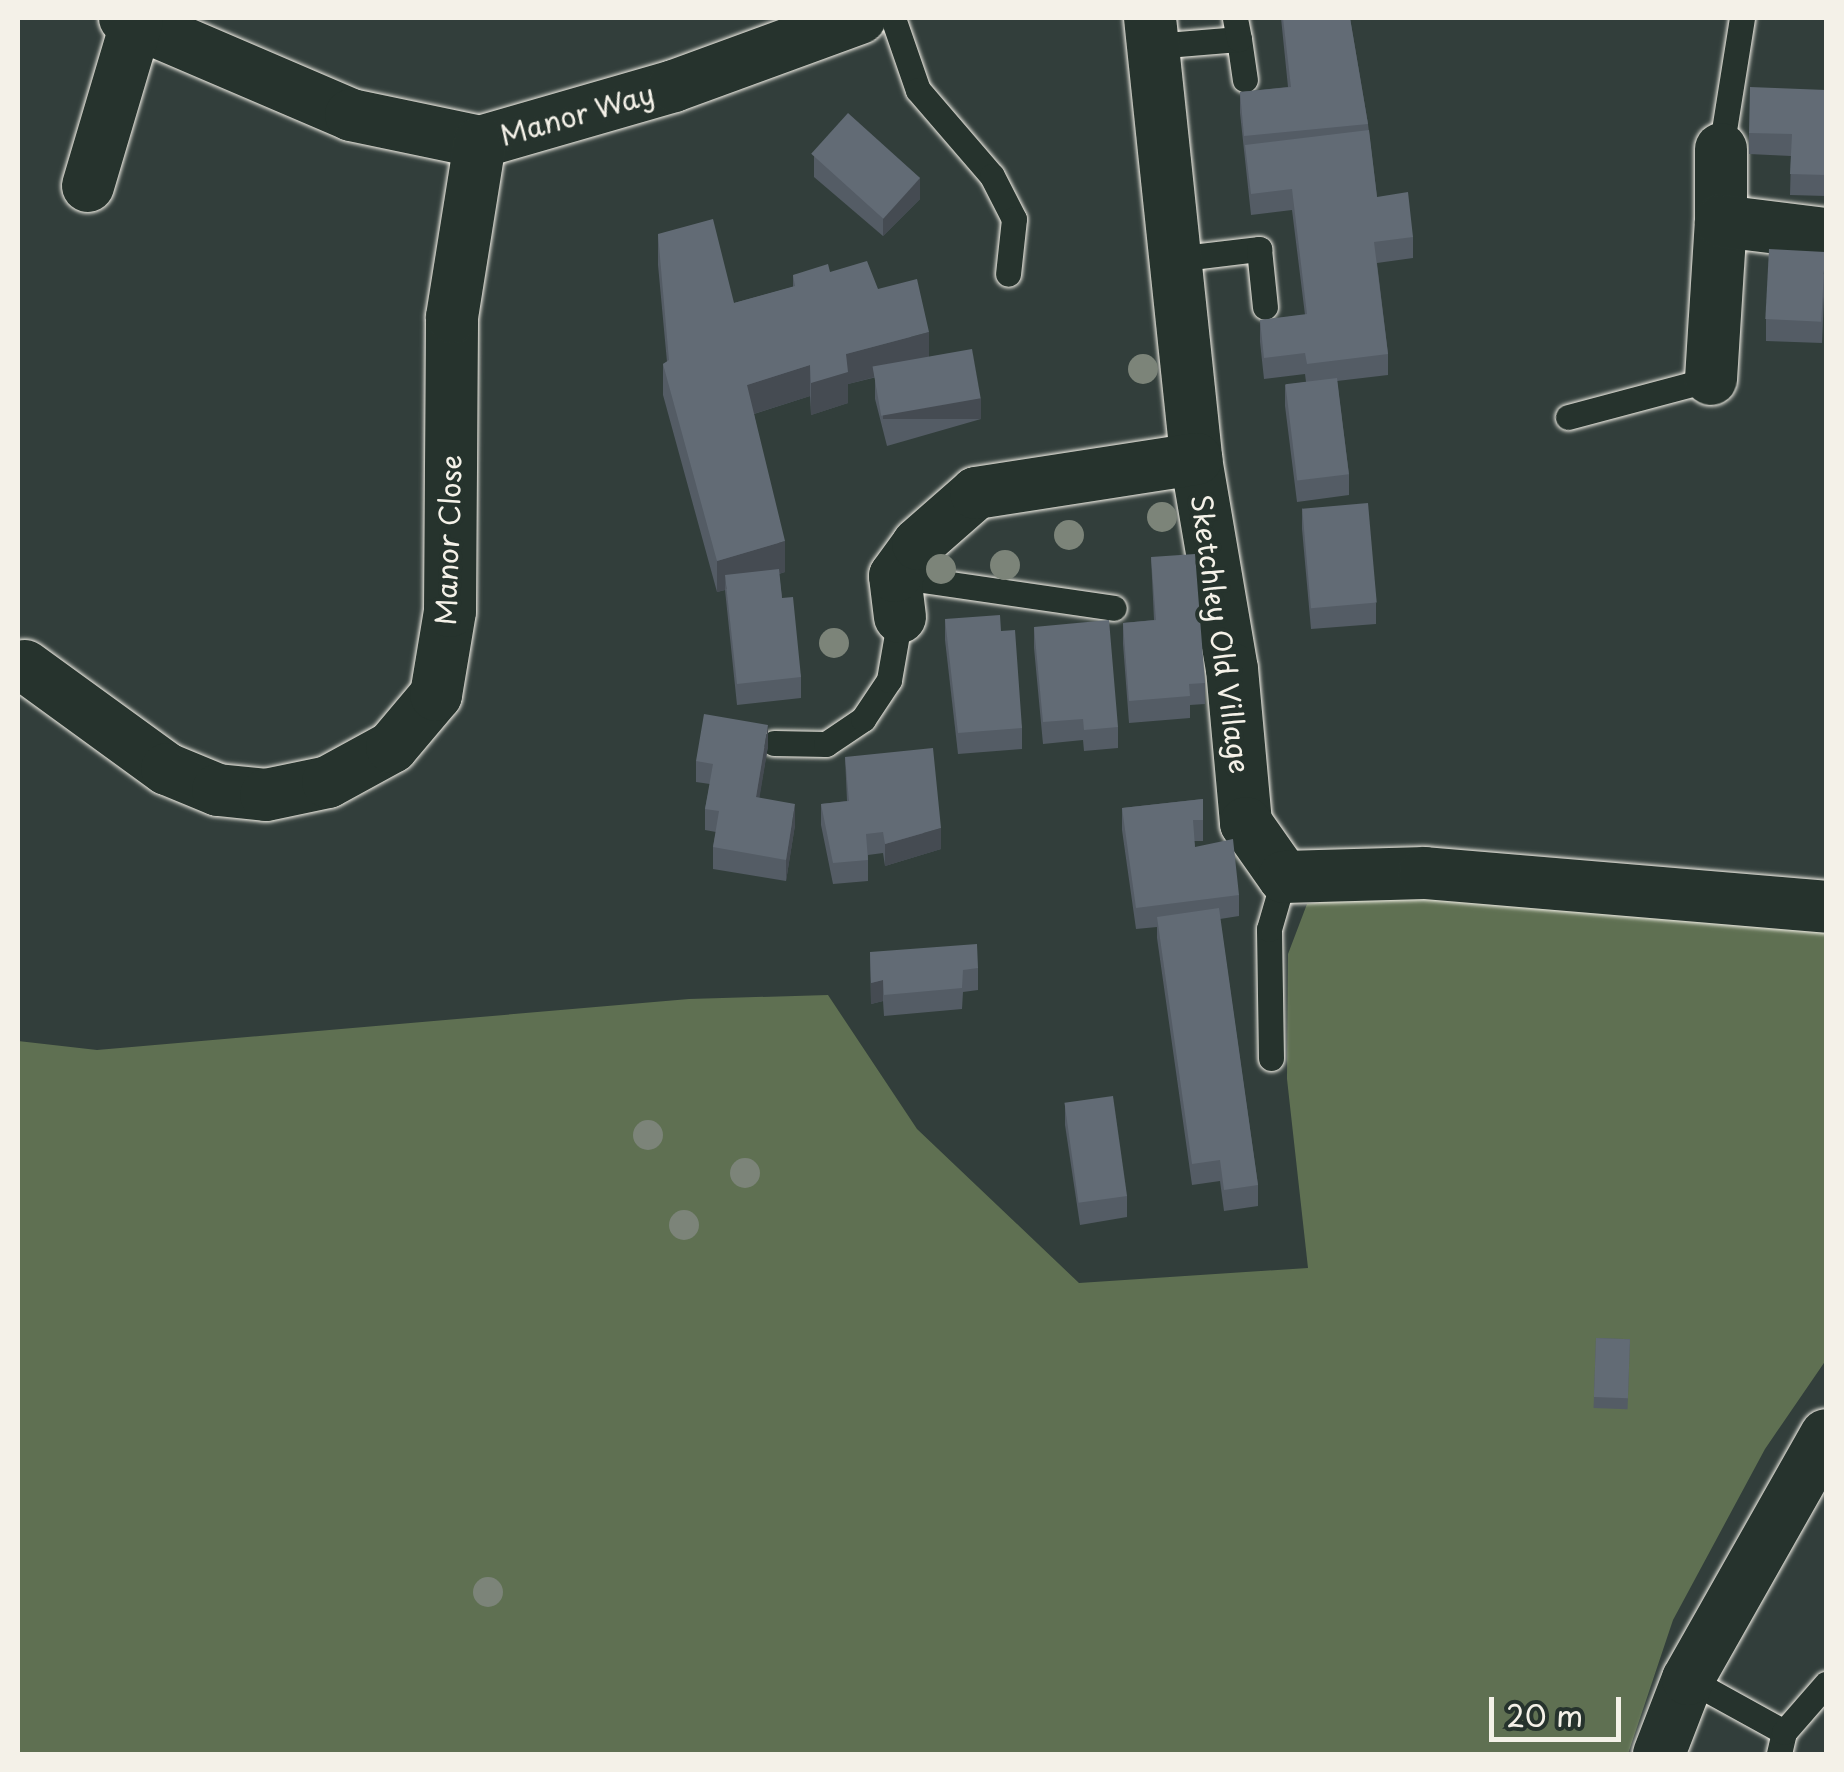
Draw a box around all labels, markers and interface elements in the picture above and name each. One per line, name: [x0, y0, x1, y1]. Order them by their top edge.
street label: Manor Way: [496, 76, 658, 152]
street label: Manor Close: [428, 454, 468, 626]
street label: Sketchley Old Village: [1185, 491, 1257, 777]
scale bar: [1494, 1677, 1626, 1739]
text: 20 m: [1506, 1692, 1583, 1737]

